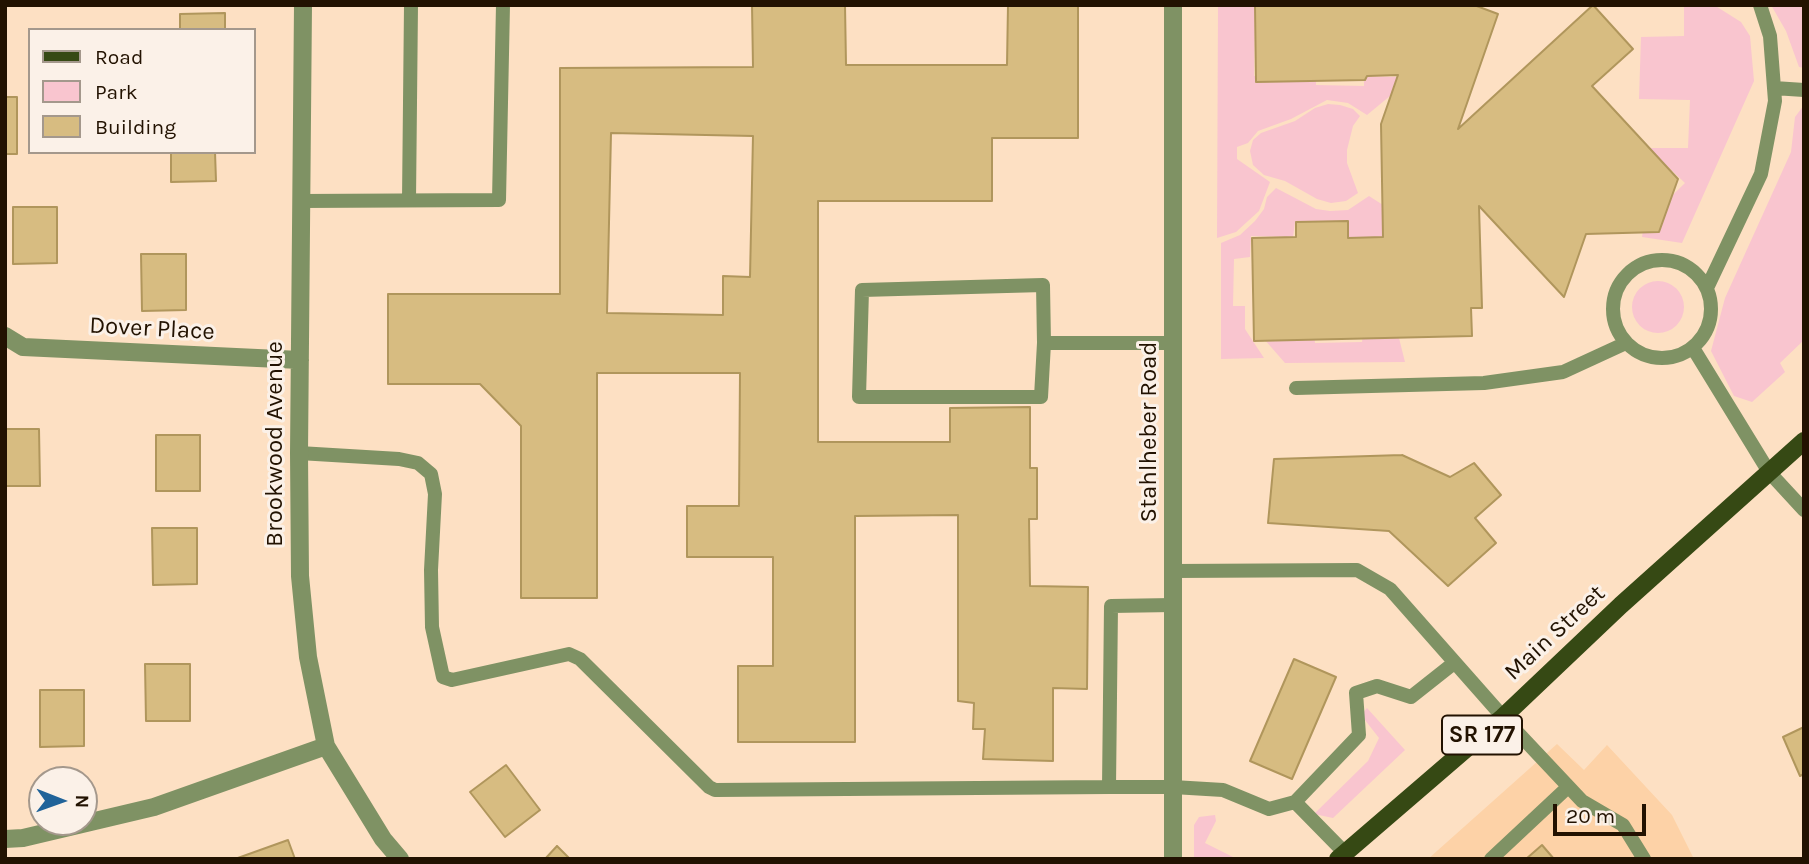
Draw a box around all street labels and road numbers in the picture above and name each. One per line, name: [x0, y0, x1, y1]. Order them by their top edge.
street label: Dover Place: [89, 311, 215, 347]
street label: Brookwood Avenue: [261, 341, 289, 547]
street label: Stahlheber Road: [1135, 342, 1163, 522]
street label: Main Street: [1499, 579, 1611, 687]
road number: SR 177: [1442, 716, 1522, 754]

